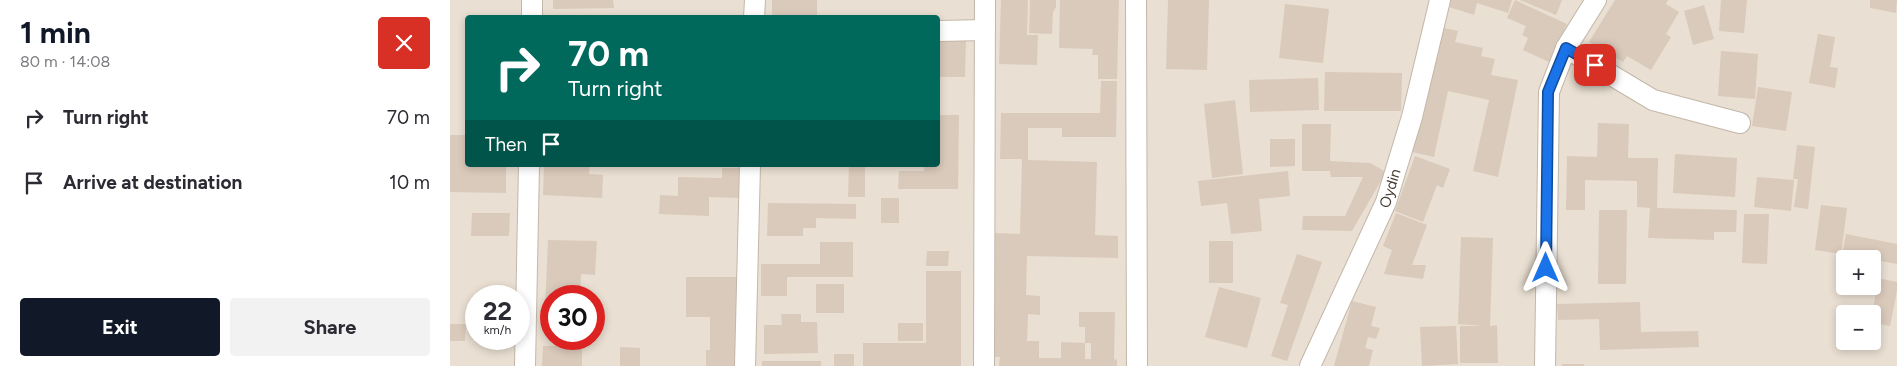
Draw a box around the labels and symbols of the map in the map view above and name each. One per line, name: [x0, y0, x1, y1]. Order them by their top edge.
pin: [1574, 44, 1616, 86]
street label: Oydin: [1376, 167, 1405, 210]
position arrow: [1519, 241, 1571, 293]
speed limit sign: 30: [540, 285, 605, 350]

